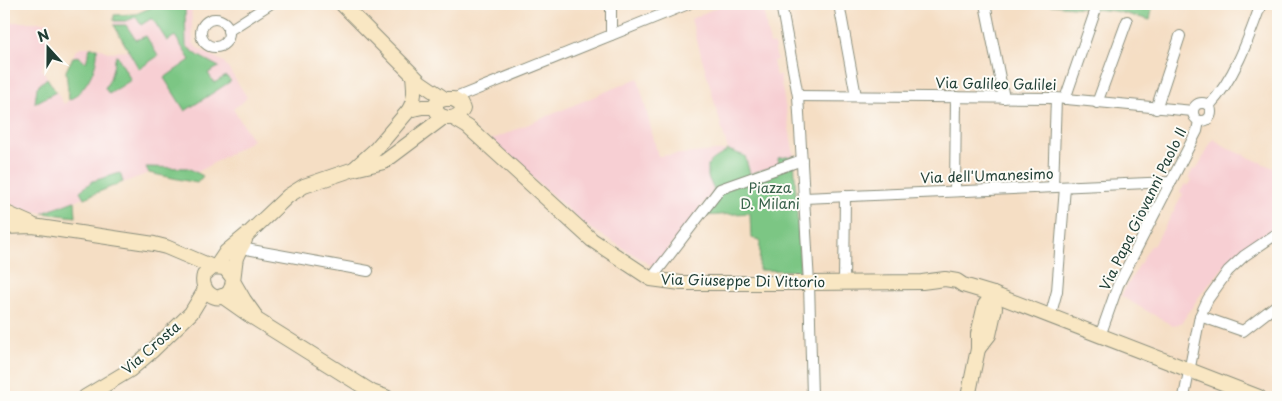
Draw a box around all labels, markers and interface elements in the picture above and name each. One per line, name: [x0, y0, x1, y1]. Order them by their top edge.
north arrow: [22, 22, 72, 72]
text: N: [34, 24, 52, 47]
street label: Via Galileo Galilei: [935, 72, 1057, 95]
street label: Via Papa Giovanni Paolo II: [1094, 124, 1191, 294]
street label: Via dell'Umanesimo: [920, 163, 1054, 188]
park label: Piazza D. Milani: [740, 177, 800, 214]
street label: Via Giuseppe Di Vittorio: [661, 269, 826, 292]
street label: Via Crosta: [117, 316, 185, 379]

